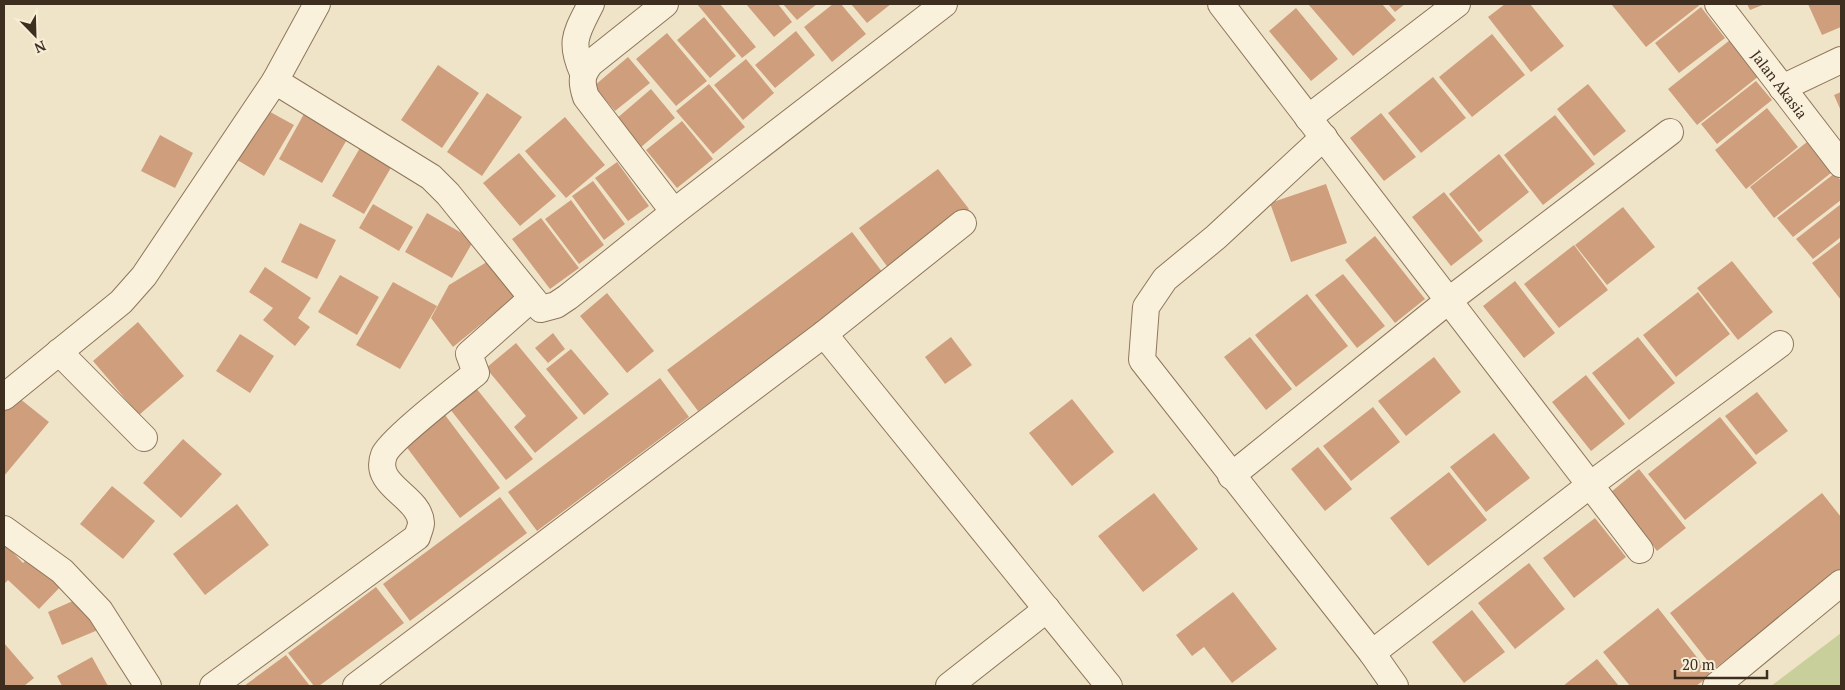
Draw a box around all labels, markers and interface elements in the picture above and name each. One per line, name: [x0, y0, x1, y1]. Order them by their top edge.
north arrow: [10, 10, 60, 60]
text: N: [31, 37, 49, 58]
street label: Jalan Akasia: [1747, 46, 1813, 123]
scale bar: [1675, 648, 1768, 680]
text: 20 m: [1682, 654, 1715, 674]

